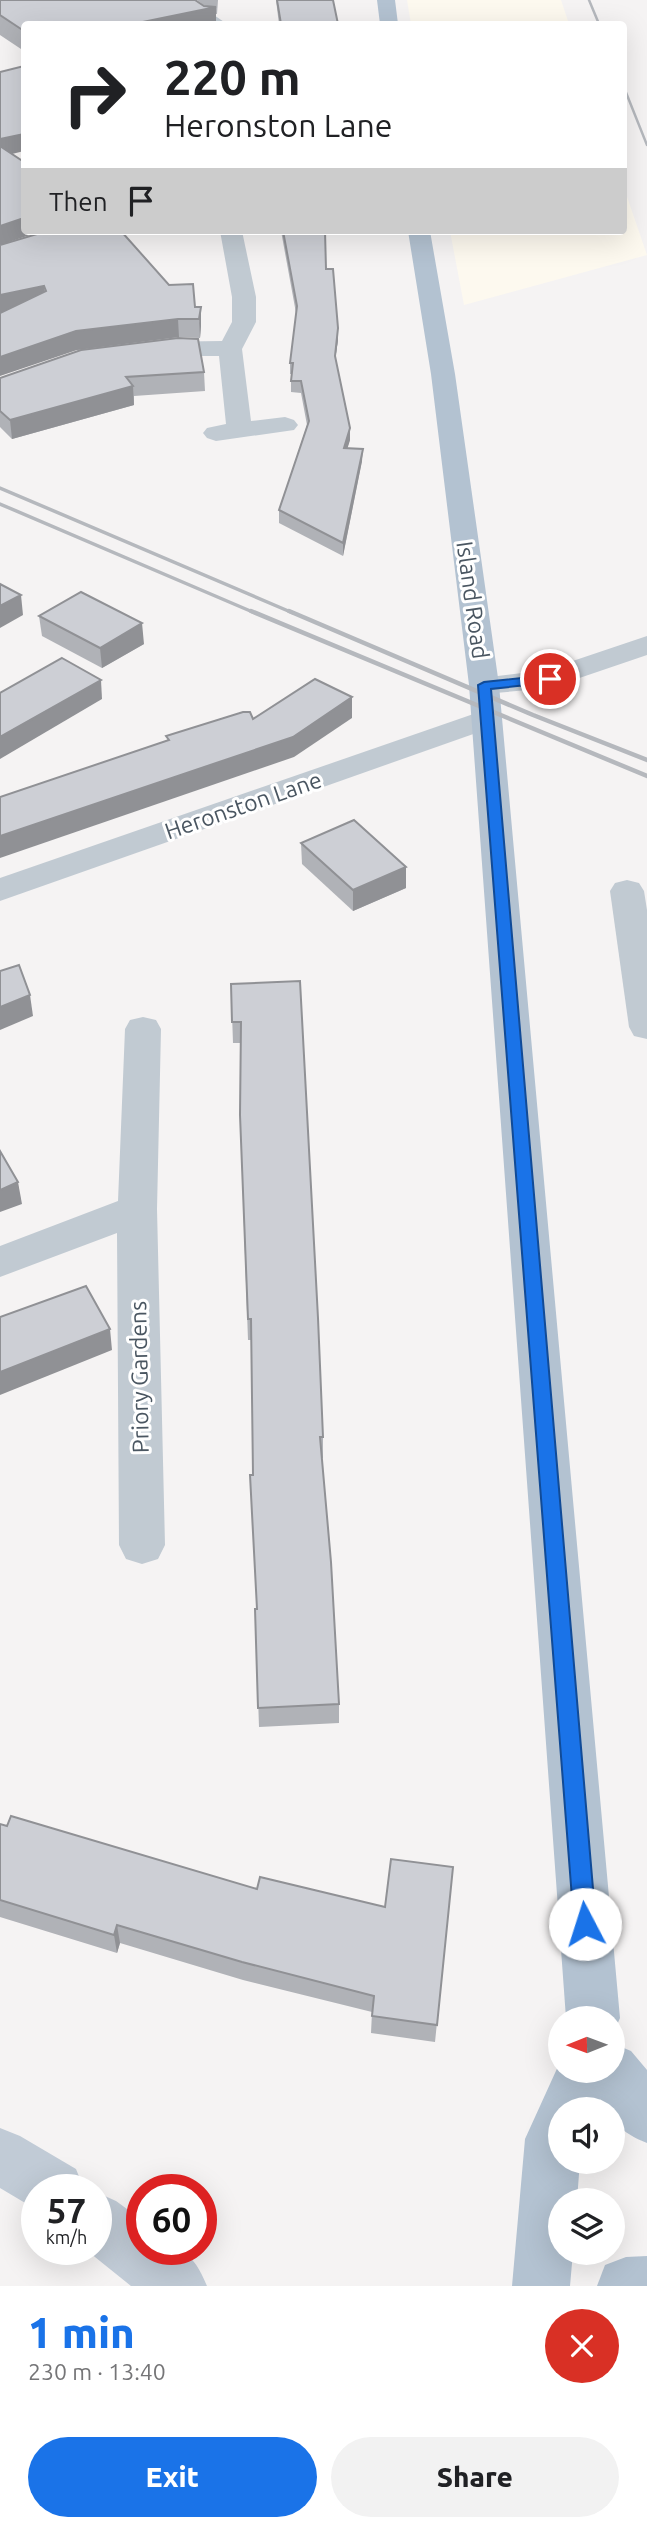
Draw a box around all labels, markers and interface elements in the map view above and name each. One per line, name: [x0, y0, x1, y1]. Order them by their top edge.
icon: right: [49, 49, 140, 140]
text: 220 m: [164, 49, 301, 104]
text: Heronston Lane: [164, 107, 392, 143]
icon: arrive: [122, 182, 160, 220]
text: Then: [49, 187, 108, 216]
street label: Island Road: [452, 540, 494, 660]
pin: [520, 649, 580, 709]
icon: arrive: [531, 660, 569, 698]
street label: Heronston Lane: [161, 766, 325, 844]
street label: Priory Gardens: [125, 1301, 153, 1453]
position arrow: [548, 1887, 622, 1961]
north arrow: [548, 2006, 625, 2082]
map controls: [548, 2006, 625, 2265]
button: sound: [548, 2097, 625, 2174]
speed limit sign: 60: [126, 2174, 217, 2265]
button: layers: [548, 2188, 625, 2265]
text: 57: [47, 2190, 86, 2230]
text: km/h: [46, 2227, 87, 2247]
text: 1 min: [28, 2309, 135, 2356]
button: close: [545, 2309, 619, 2383]
text: 230 m · 13:40: [28, 2359, 166, 2384]
button: Exit: [28, 2437, 317, 2517]
button: Share: [331, 2437, 619, 2517]

